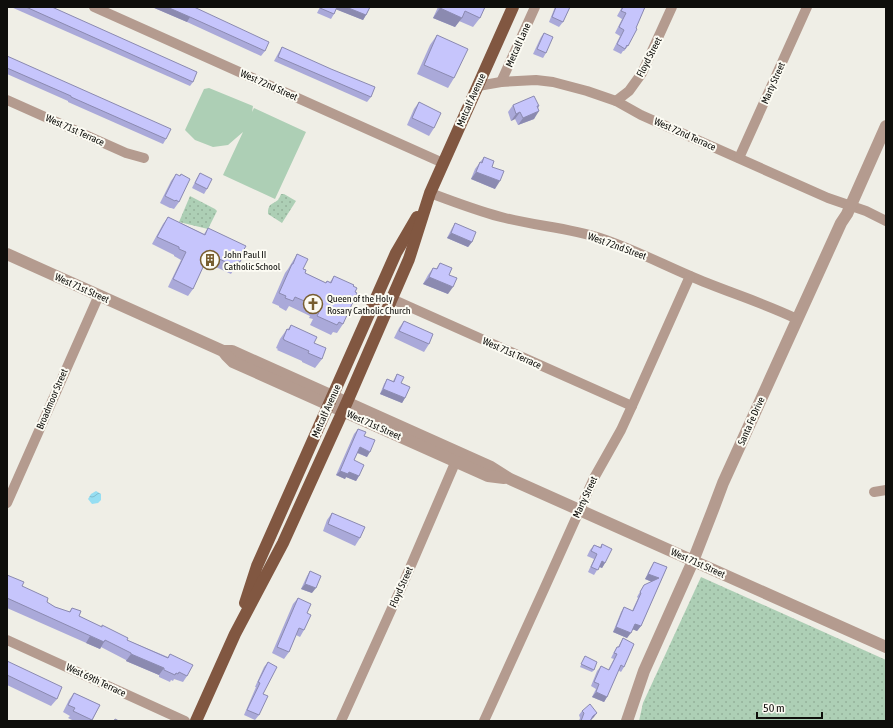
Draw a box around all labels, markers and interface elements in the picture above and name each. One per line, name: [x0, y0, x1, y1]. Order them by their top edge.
street label: Metcalf Lane: [503, 21, 533, 69]
street label: Floyd Street: [634, 35, 664, 79]
street label: Marty Street: [759, 60, 787, 106]
street label: West 72nd Street: [239, 67, 299, 103]
street label: Metcalf Avenue: [454, 71, 488, 128]
street label: West 71st Terrace: [44, 112, 107, 148]
street label: West 72nd Terrace: [652, 115, 718, 153]
street label: West 72nd Street: [586, 230, 648, 262]
building icon: John Paul II Catholic School: [199, 249, 221, 271]
place label: John Paul II Catholic School: [224, 249, 281, 272]
street label: West 71st Street: [53, 271, 111, 305]
church icon: Queen of the Holy Rosary Catholic Church: [302, 293, 324, 315]
place label: Queen of the Holy Rosary Catholic Church: [327, 293, 411, 316]
street label: West 71st Terrace: [481, 335, 544, 371]
street label: Broadmoor Street: [34, 367, 70, 431]
street label: Metcalf Avenue: [309, 382, 343, 439]
street label: Santa Fe Drive: [735, 395, 767, 447]
street label: West 71st Street: [345, 408, 403, 442]
street label: Marty Street: [571, 474, 599, 519]
street label: West 71st Street: [669, 546, 727, 580]
street label: Floyd Street: [387, 565, 415, 609]
street label: West 69th Terrace: [64, 661, 128, 699]
scale bar: [757, 694, 822, 720]
text: 50 m: [763, 701, 785, 715]

